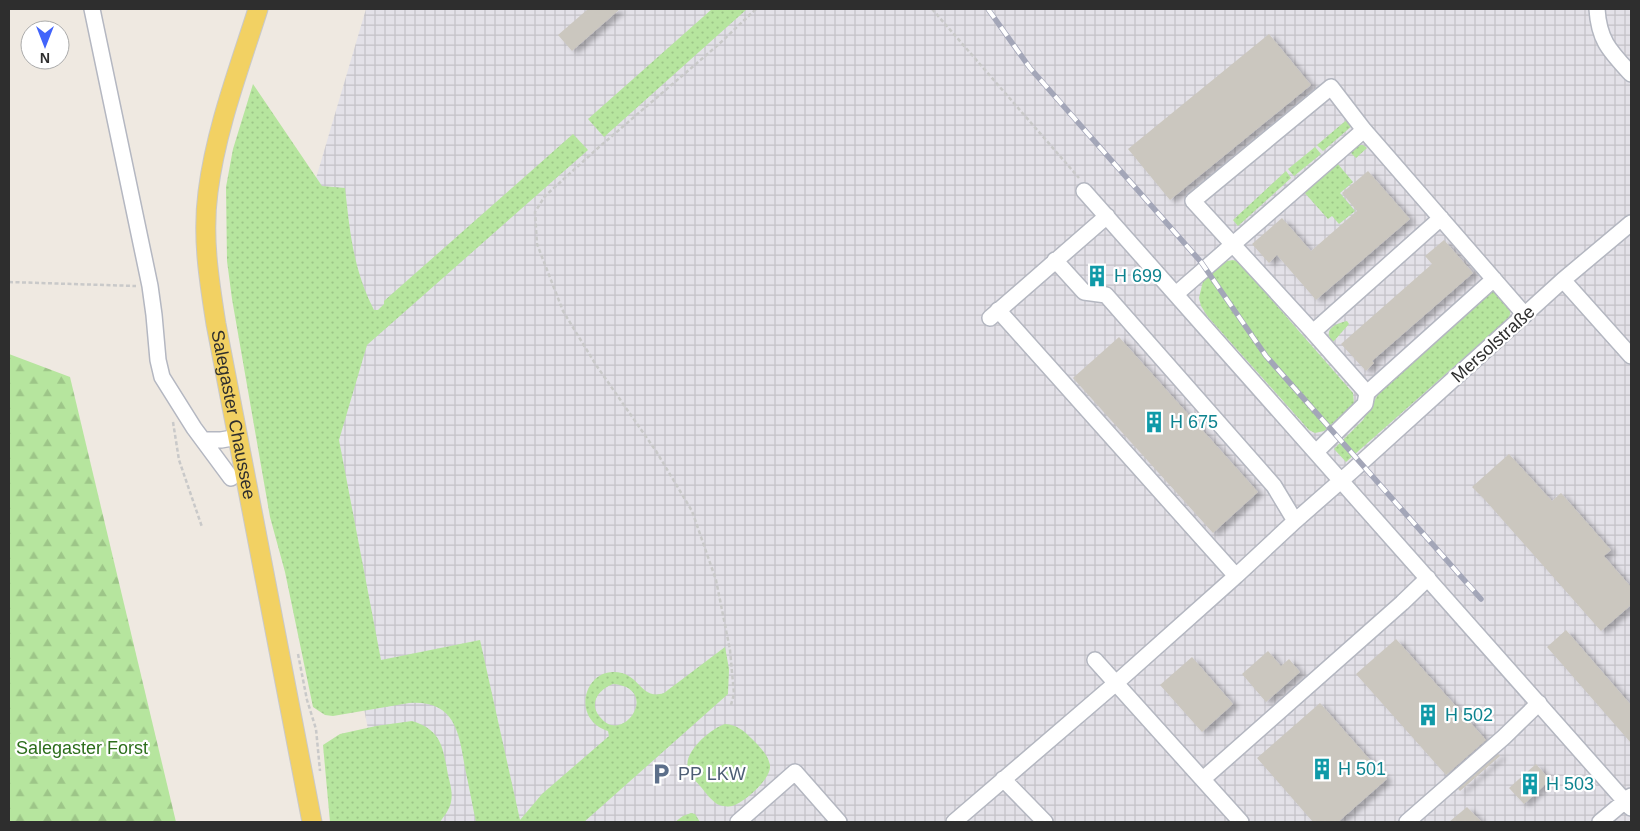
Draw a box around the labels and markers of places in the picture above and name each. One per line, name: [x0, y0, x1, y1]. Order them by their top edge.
building icon: H 699: [1084, 263, 1110, 289]
place label: H 699: [1114, 266, 1162, 286]
building icon: H 675: [1141, 409, 1167, 435]
place label: H 675: [1170, 412, 1218, 432]
building icon: H 502: [1415, 702, 1441, 728]
place label: H 502: [1445, 705, 1493, 725]
building icon: H 501: [1309, 756, 1335, 782]
place label: H 501: [1338, 759, 1386, 779]
parking icon: PP LKW: [648, 761, 674, 787]
place label: PP LKW: [678, 764, 746, 784]
building icon: H 503: [1517, 771, 1543, 797]
place label: H 503: [1546, 774, 1594, 794]

